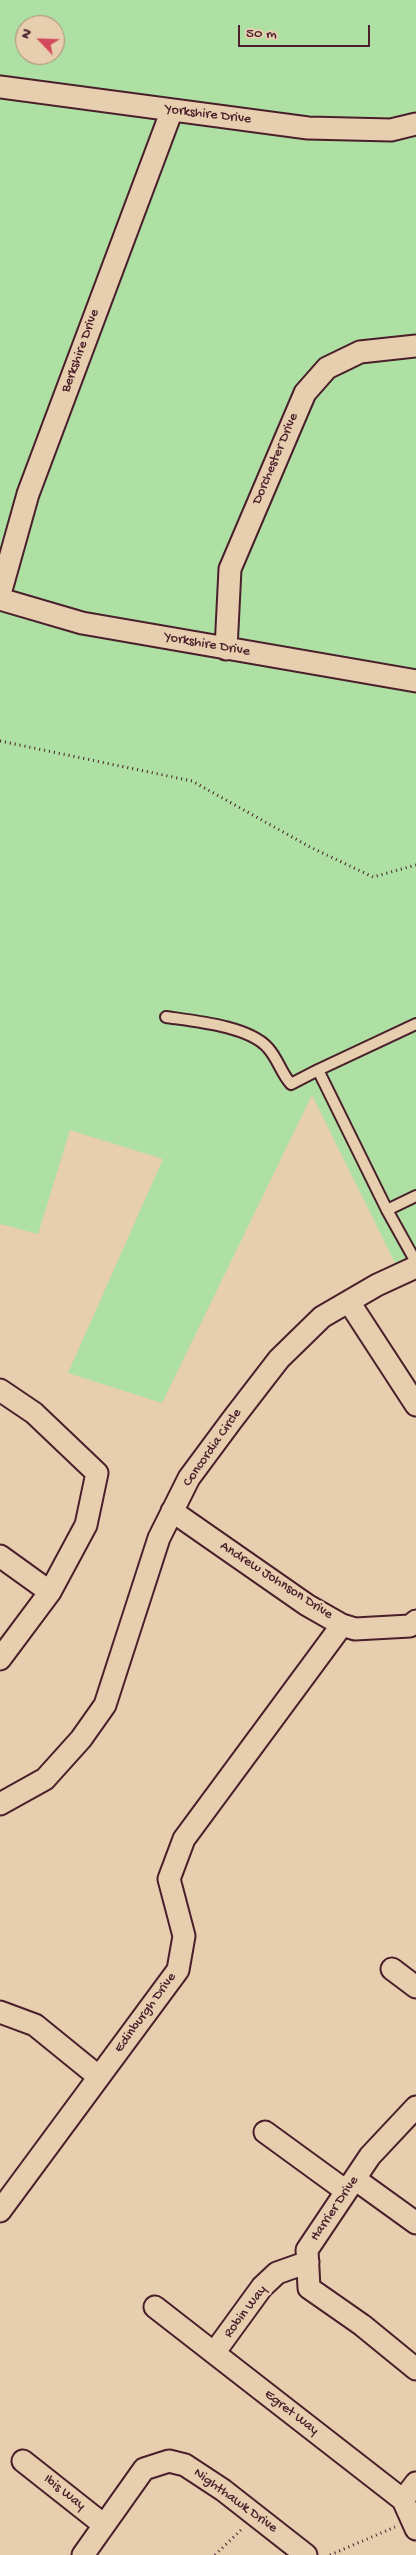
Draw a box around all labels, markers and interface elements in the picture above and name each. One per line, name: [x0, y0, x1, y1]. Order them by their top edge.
north arrow: [15, 15, 65, 65]
scale bar: [241, 15, 374, 47]
text: 50 m: [246, 25, 277, 43]
text: N: [17, 26, 36, 42]
street label: Yorkshire Drive: [164, 101, 252, 129]
street label: Berkshire Drive: [58, 307, 104, 395]
street label: Dorchester Drive: [249, 411, 303, 507]
street label: Yorkshire Drive: [163, 629, 251, 661]
street label: Concordia Circle: [180, 1406, 246, 1490]
street label: Andrew Johnson Drive: [216, 1538, 336, 1624]
street label: Edinburgh Drive: [111, 1970, 181, 2056]
street label: Harrier Drive: [307, 2173, 363, 2245]
street label: Robin Way: [221, 2282, 271, 2342]
street label: Egret Way: [260, 2387, 322, 2439]
street label: Nighthawk Drive: [190, 2465, 280, 2537]
street label: Ibis Way: [40, 2471, 88, 2515]

